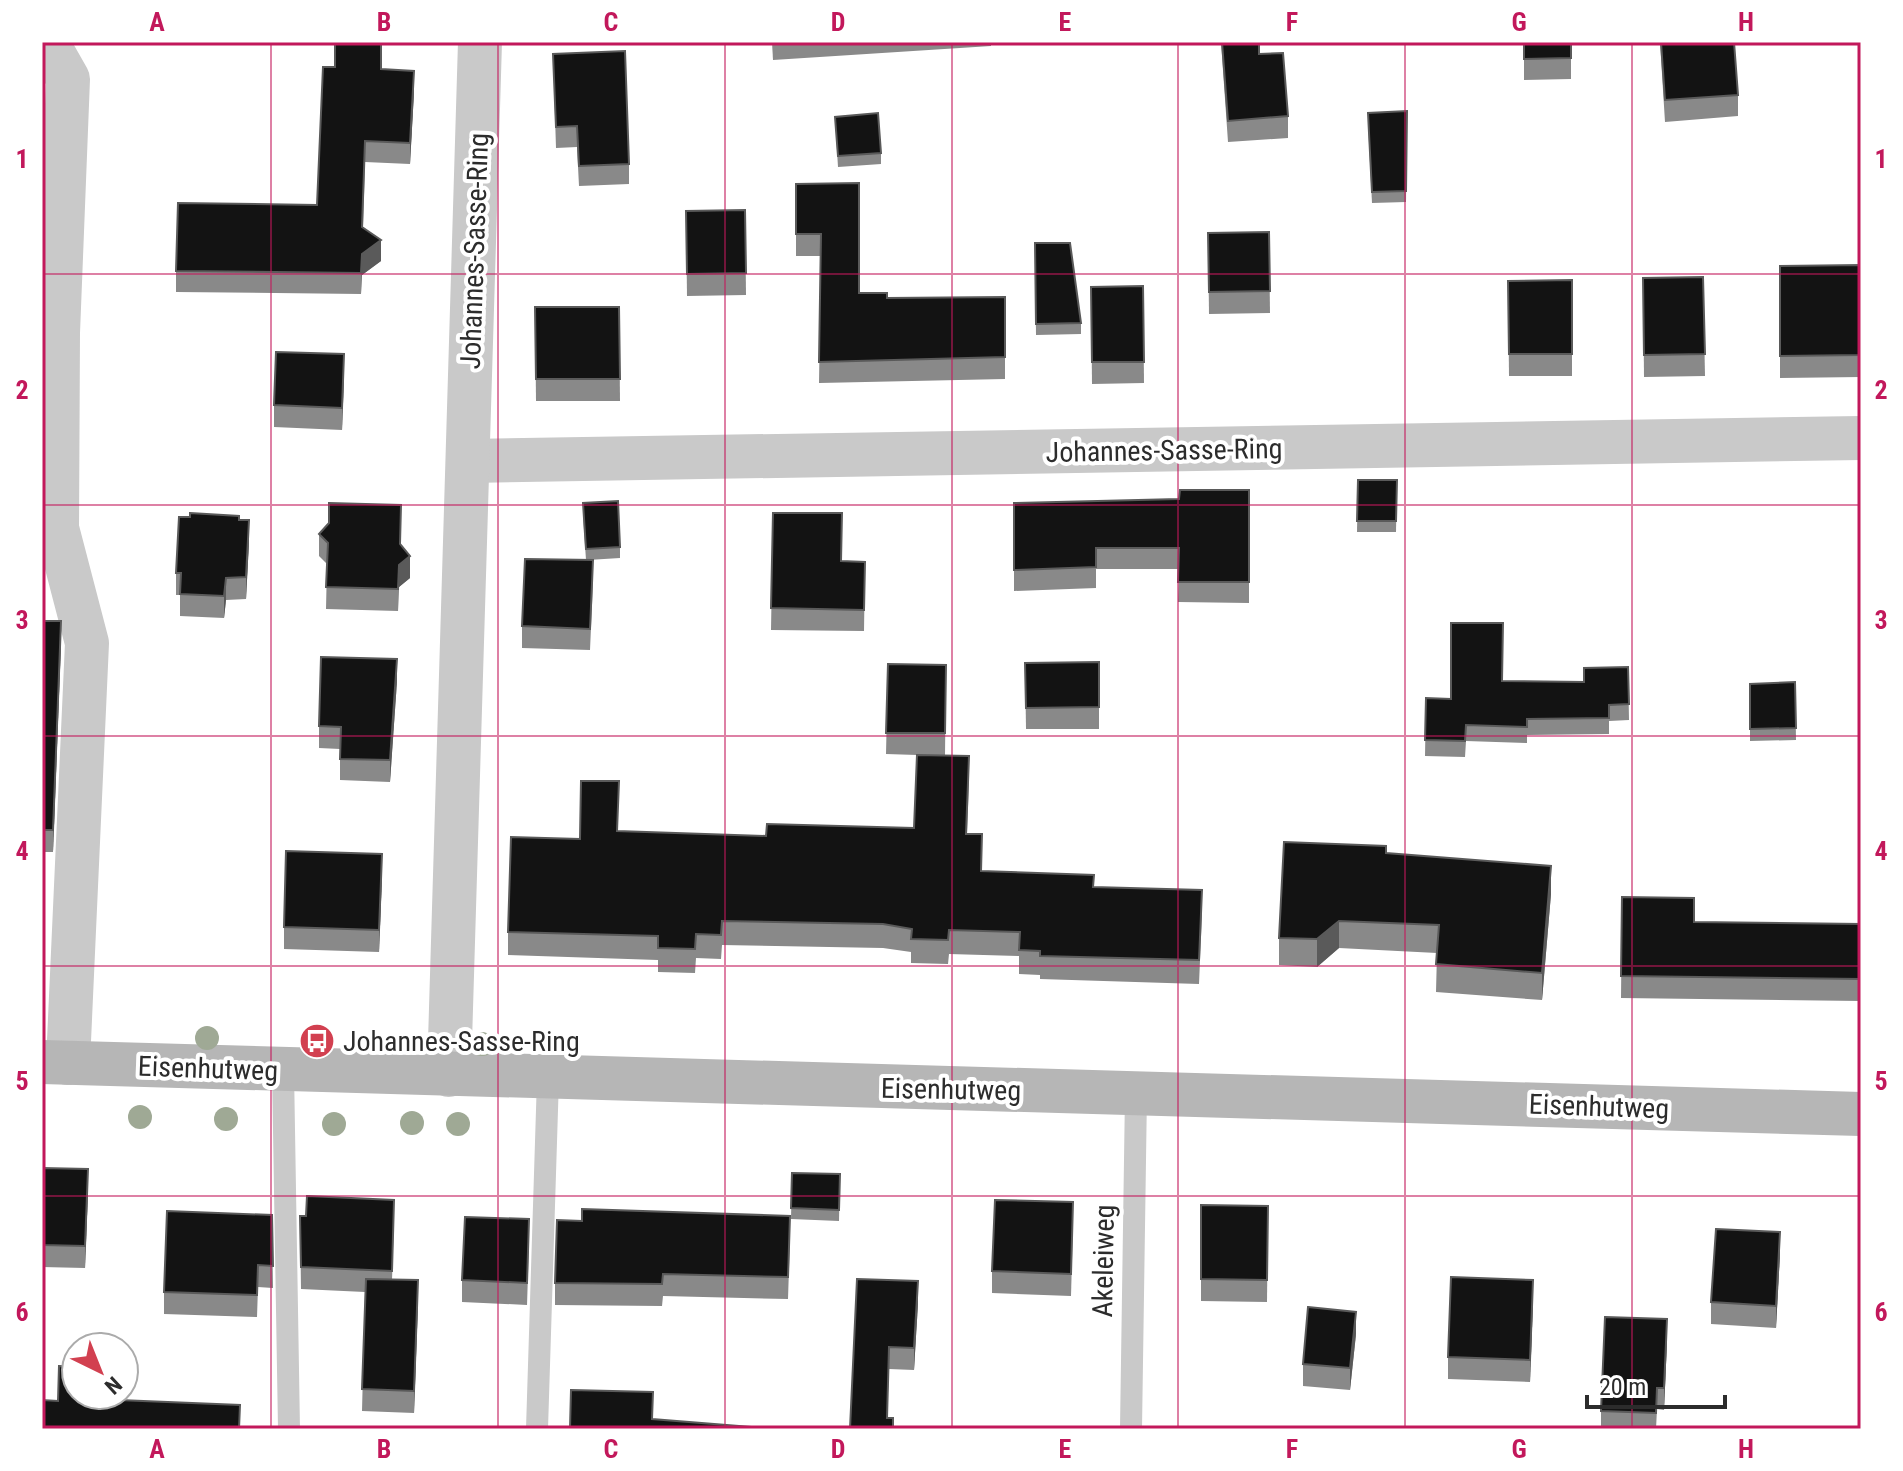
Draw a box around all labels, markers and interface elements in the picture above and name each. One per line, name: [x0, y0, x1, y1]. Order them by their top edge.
text: A: [149, 7, 165, 37]
text: B: [377, 7, 391, 37]
text: C: [604, 7, 619, 37]
text: D: [831, 7, 845, 37]
text: E: [1059, 7, 1072, 37]
text: F: [1286, 7, 1298, 37]
text: G: [1511, 7, 1527, 37]
text: H: [1738, 7, 1754, 37]
street label: Johannes-Sasse-Ring: [454, 132, 495, 370]
text: 1: [15, 144, 29, 174]
text: 1: [1874, 144, 1888, 174]
text: 2: [15, 375, 29, 405]
text: 2: [1874, 375, 1888, 405]
street label: Johannes-Sasse-Ring: [1045, 432, 1283, 469]
text: 3: [15, 605, 29, 635]
text: 3: [1874, 605, 1888, 635]
text: 4: [15, 836, 29, 866]
text: 4: [1874, 836, 1888, 866]
bus stop icon: Johannes-Sasse-Ring: [298, 1022, 336, 1060]
place label: Johannes-Sasse-Ring: [343, 1025, 580, 1058]
street label: Eisenhutweg: [137, 1050, 279, 1087]
text: 5: [15, 1066, 29, 1096]
text: 5: [1874, 1066, 1888, 1096]
street label: Eisenhutweg: [881, 1072, 1021, 1107]
street label: Eisenhutweg: [1528, 1088, 1670, 1125]
street label: Akeleiweg: [1086, 1204, 1121, 1318]
text: 6: [15, 1297, 29, 1327]
text: 6: [1874, 1297, 1888, 1327]
north arrow: [60, 1331, 140, 1411]
scale bar: [1587, 1359, 1725, 1409]
text: N: [100, 1372, 127, 1399]
text: 20 m: [1599, 1373, 1646, 1401]
text: A: [149, 1434, 165, 1464]
text: B: [377, 1434, 391, 1464]
text: C: [604, 1434, 619, 1464]
text: D: [831, 1434, 845, 1464]
text: E: [1059, 1434, 1072, 1464]
text: F: [1286, 1434, 1298, 1464]
text: G: [1511, 1434, 1527, 1464]
text: H: [1738, 1434, 1754, 1464]

